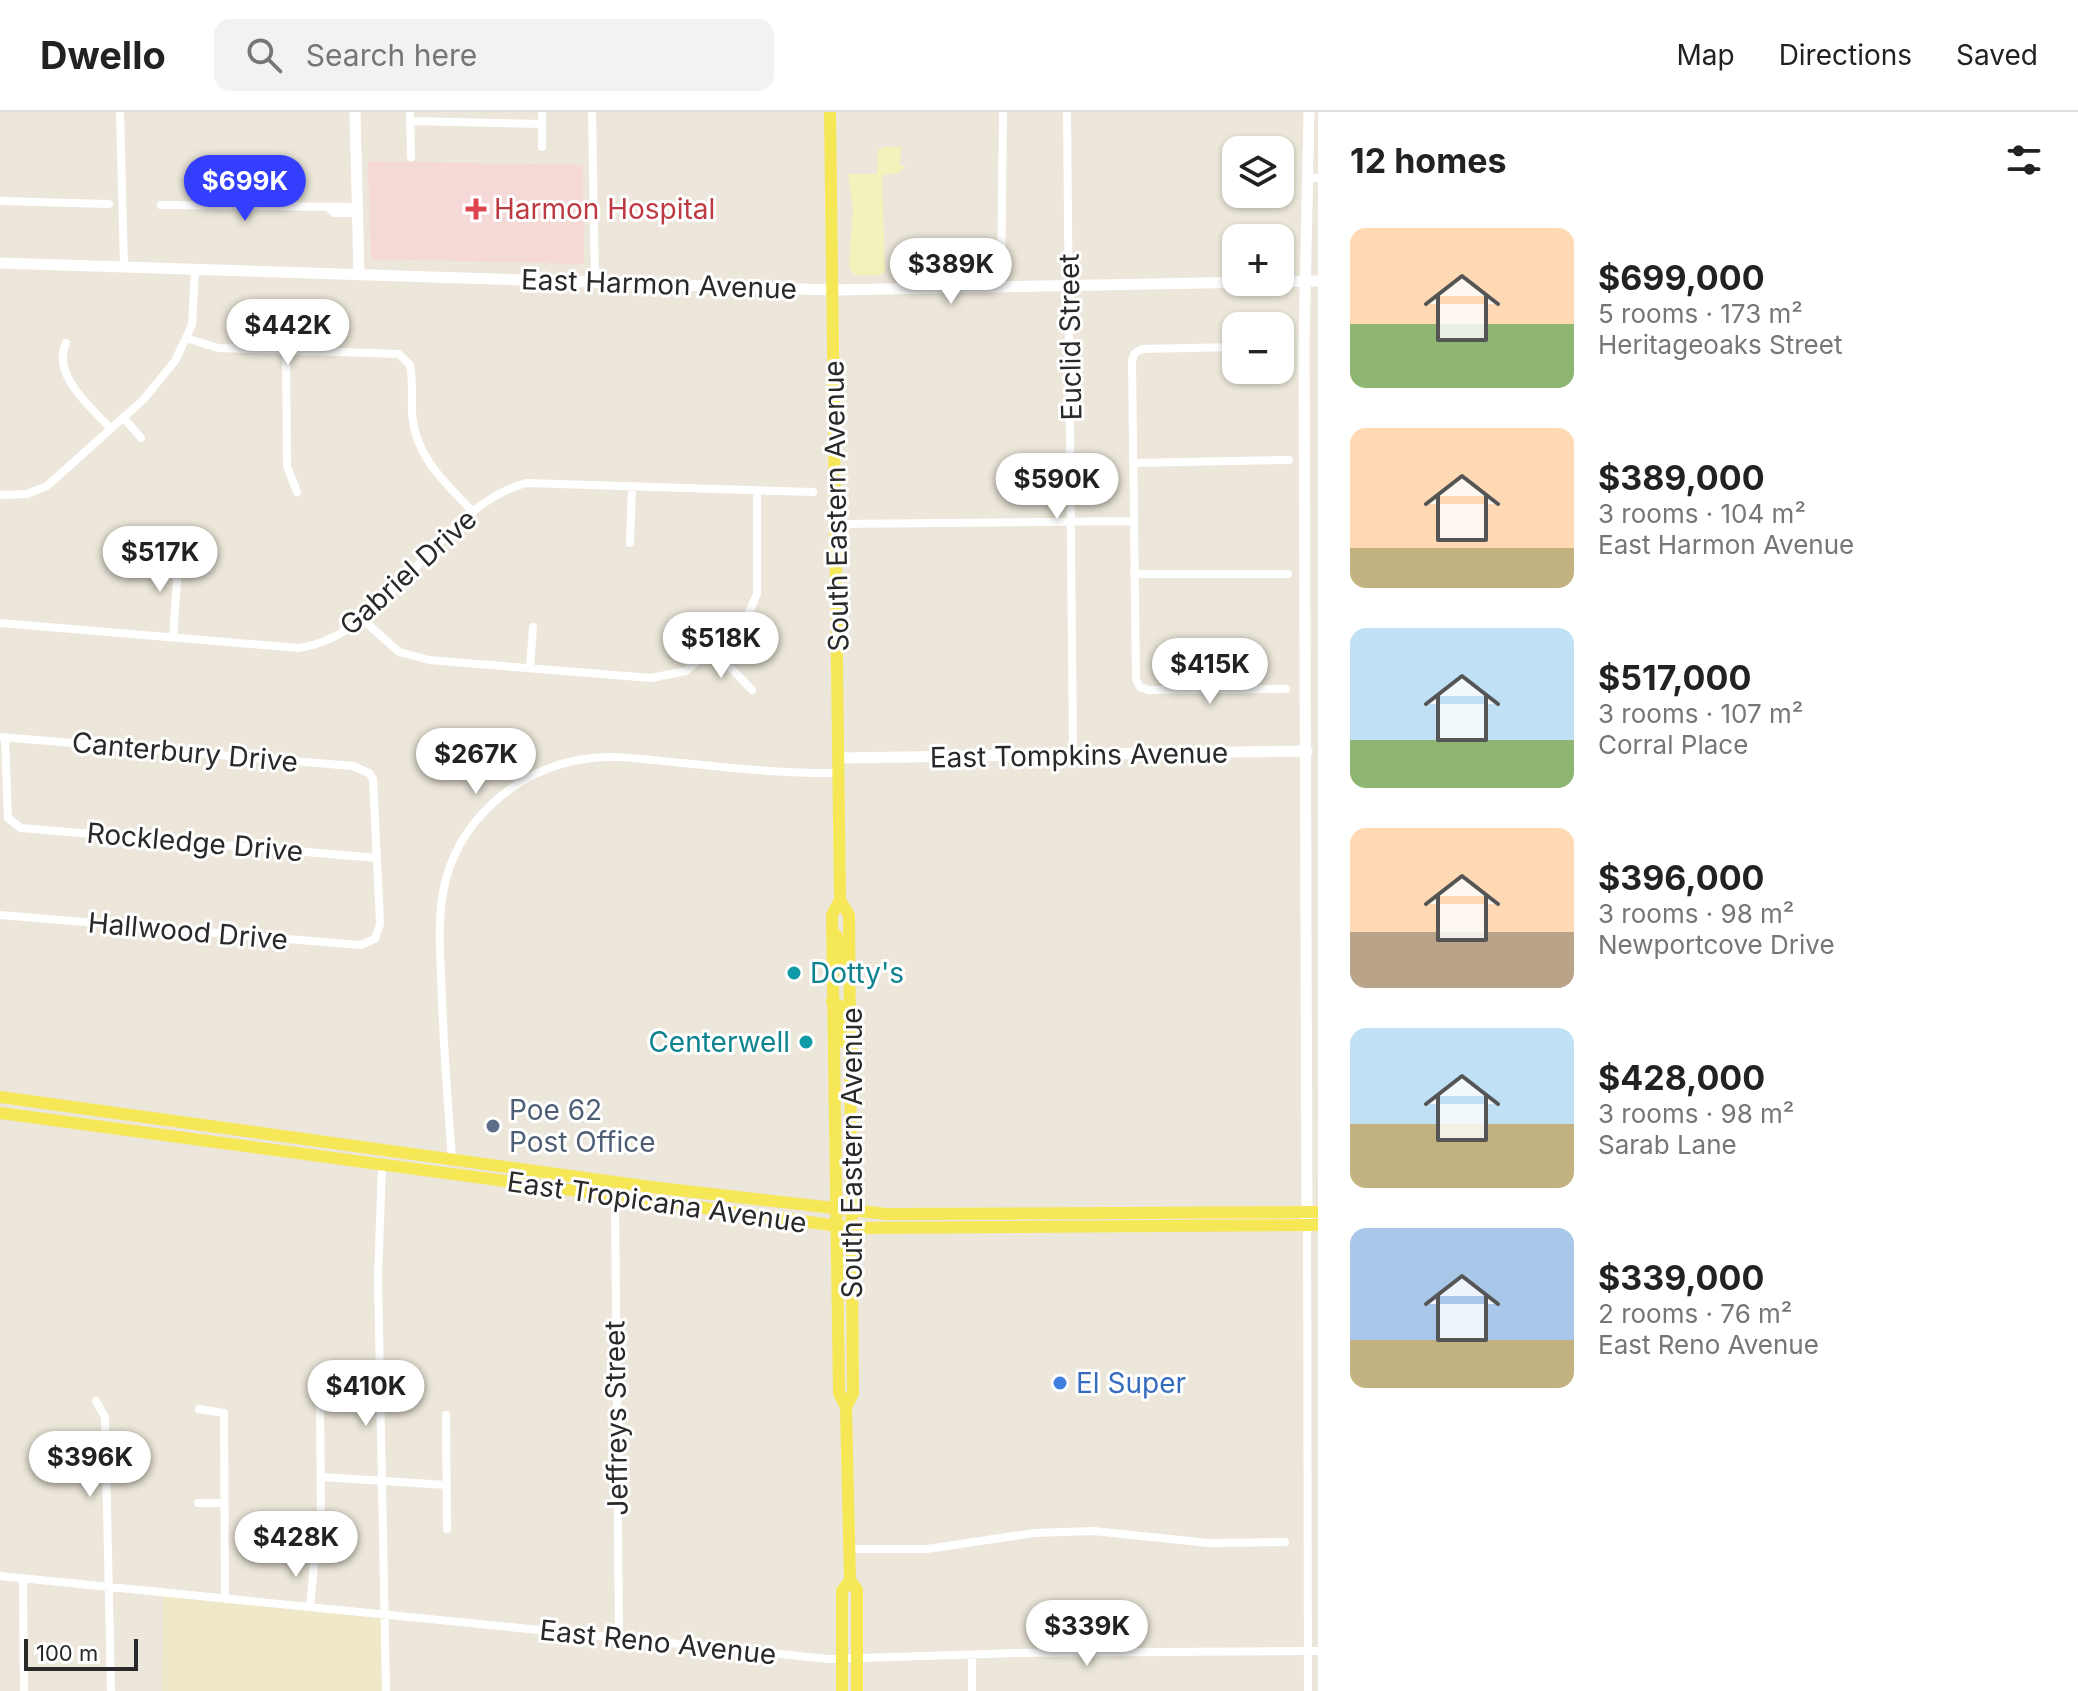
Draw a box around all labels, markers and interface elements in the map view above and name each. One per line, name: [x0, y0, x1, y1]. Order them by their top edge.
search box: [214, 19, 774, 91]
text: Dwello: [40, 32, 166, 78]
icon: search: [242, 33, 286, 77]
text: Search here: [306, 37, 477, 73]
text: Map: [1676, 38, 1735, 72]
text: Directions: [1779, 38, 1912, 72]
text: Saved: [1956, 38, 2038, 72]
map controls: [1222, 136, 1294, 384]
button: layers: [1222, 136, 1294, 208]
icon: filters: [2002, 138, 2046, 182]
text: 12 homes: [1350, 140, 1506, 181]
pin: $699K: [189, 155, 301, 223]
text: $699K: [202, 165, 288, 196]
place label: Harmon Hospital: [494, 192, 715, 226]
marker: Harmon Hospital: [465, 198, 487, 220]
button: +: [1222, 224, 1294, 296]
pin: $389K: [895, 238, 1007, 306]
text: $389K: [908, 248, 994, 279]
street label: Euclid Street: [1052, 253, 1088, 421]
text: $699,000: [1598, 257, 1765, 298]
icon: home: [1414, 260, 1510, 356]
street label: East Harmon Avenue: [521, 262, 797, 306]
text: 5 rooms · 173 m²: [1598, 298, 1803, 329]
pin: $442K: [232, 299, 344, 367]
text: $442K: [244, 309, 332, 340]
button: −: [1222, 312, 1294, 384]
text: Heritageoaks Street: [1598, 329, 1842, 360]
street label: South Eastern Avenue: [816, 360, 856, 652]
pin: $590K: [1001, 453, 1113, 521]
text: $389,000: [1598, 457, 1765, 498]
icon: home: [1414, 460, 1510, 556]
text: $590K: [1014, 463, 1100, 494]
text: 3 rooms · 104 m²: [1598, 498, 1806, 529]
street label: Gabriel Drive: [333, 502, 483, 642]
pin: $517K: [104, 526, 216, 594]
text: East Harmon Avenue: [1598, 529, 1854, 560]
text: $517K: [121, 536, 199, 567]
pin: $518K: [665, 612, 777, 680]
text: $518K: [681, 622, 761, 653]
pin: $415K: [1154, 638, 1266, 706]
text: $415K: [1170, 648, 1250, 679]
text: $517,000: [1598, 657, 1751, 698]
icon: home: [1414, 660, 1510, 756]
text: 3 rooms · 107 m²: [1598, 698, 1803, 729]
street label: Canterbury Drive: [71, 725, 299, 779]
pin: $267K: [420, 728, 532, 796]
text: Corral Place: [1598, 729, 1748, 760]
street label: East Tompkins Avenue: [930, 735, 1228, 775]
text: $267K: [434, 738, 518, 769]
street label: Rockledge Drive: [85, 816, 305, 868]
text: $396,000: [1598, 857, 1765, 898]
icon: home: [1414, 860, 1510, 956]
text: 3 rooms · 98 m²: [1598, 898, 1794, 929]
street label: Hallwood Drive: [87, 905, 289, 957]
text: Newportcove Drive: [1598, 929, 1835, 960]
place label: Dotty's: [810, 956, 904, 990]
marker: Dotty's: [785, 964, 803, 982]
street label: South Eastern Avenue: [835, 1007, 869, 1299]
place label: Centerwell: [648, 1025, 790, 1059]
marker: Centerwell: [797, 1033, 815, 1051]
text: $428,000: [1598, 1057, 1765, 1098]
icon: home: [1414, 1060, 1510, 1156]
place label: Poe 62 Post Office: [509, 1093, 655, 1159]
text: 3 rooms · 98 m²: [1598, 1098, 1794, 1129]
marker: Poe 62 Post Office: [484, 1117, 502, 1135]
text: Sarab Lane: [1598, 1129, 1737, 1160]
street label: East Tropicana Avenue: [505, 1164, 809, 1240]
text: $339,000: [1598, 1257, 1764, 1298]
icon: home: [1414, 1260, 1510, 1356]
text: 2 rooms · 76 m²: [1598, 1298, 1792, 1329]
street label: Jeffreys Street: [597, 1320, 635, 1516]
text: East Reno Avenue: [1598, 1329, 1819, 1360]
pin: $410K: [310, 1360, 422, 1428]
place label: El Super: [1076, 1366, 1186, 1400]
text: $410K: [325, 1370, 407, 1401]
marker: El Super: [1051, 1374, 1069, 1392]
pin: $396K: [34, 1431, 146, 1499]
text: $396K: [47, 1441, 133, 1472]
pin: $428K: [240, 1511, 352, 1579]
text: $428K: [253, 1521, 339, 1552]
pin: $339K: [1031, 1600, 1143, 1668]
text: $339K: [1044, 1610, 1130, 1641]
street label: East Reno Avenue: [538, 1613, 778, 1671]
scale bar: [24, 1635, 138, 1671]
text: 100 m: [36, 1640, 98, 1666]

